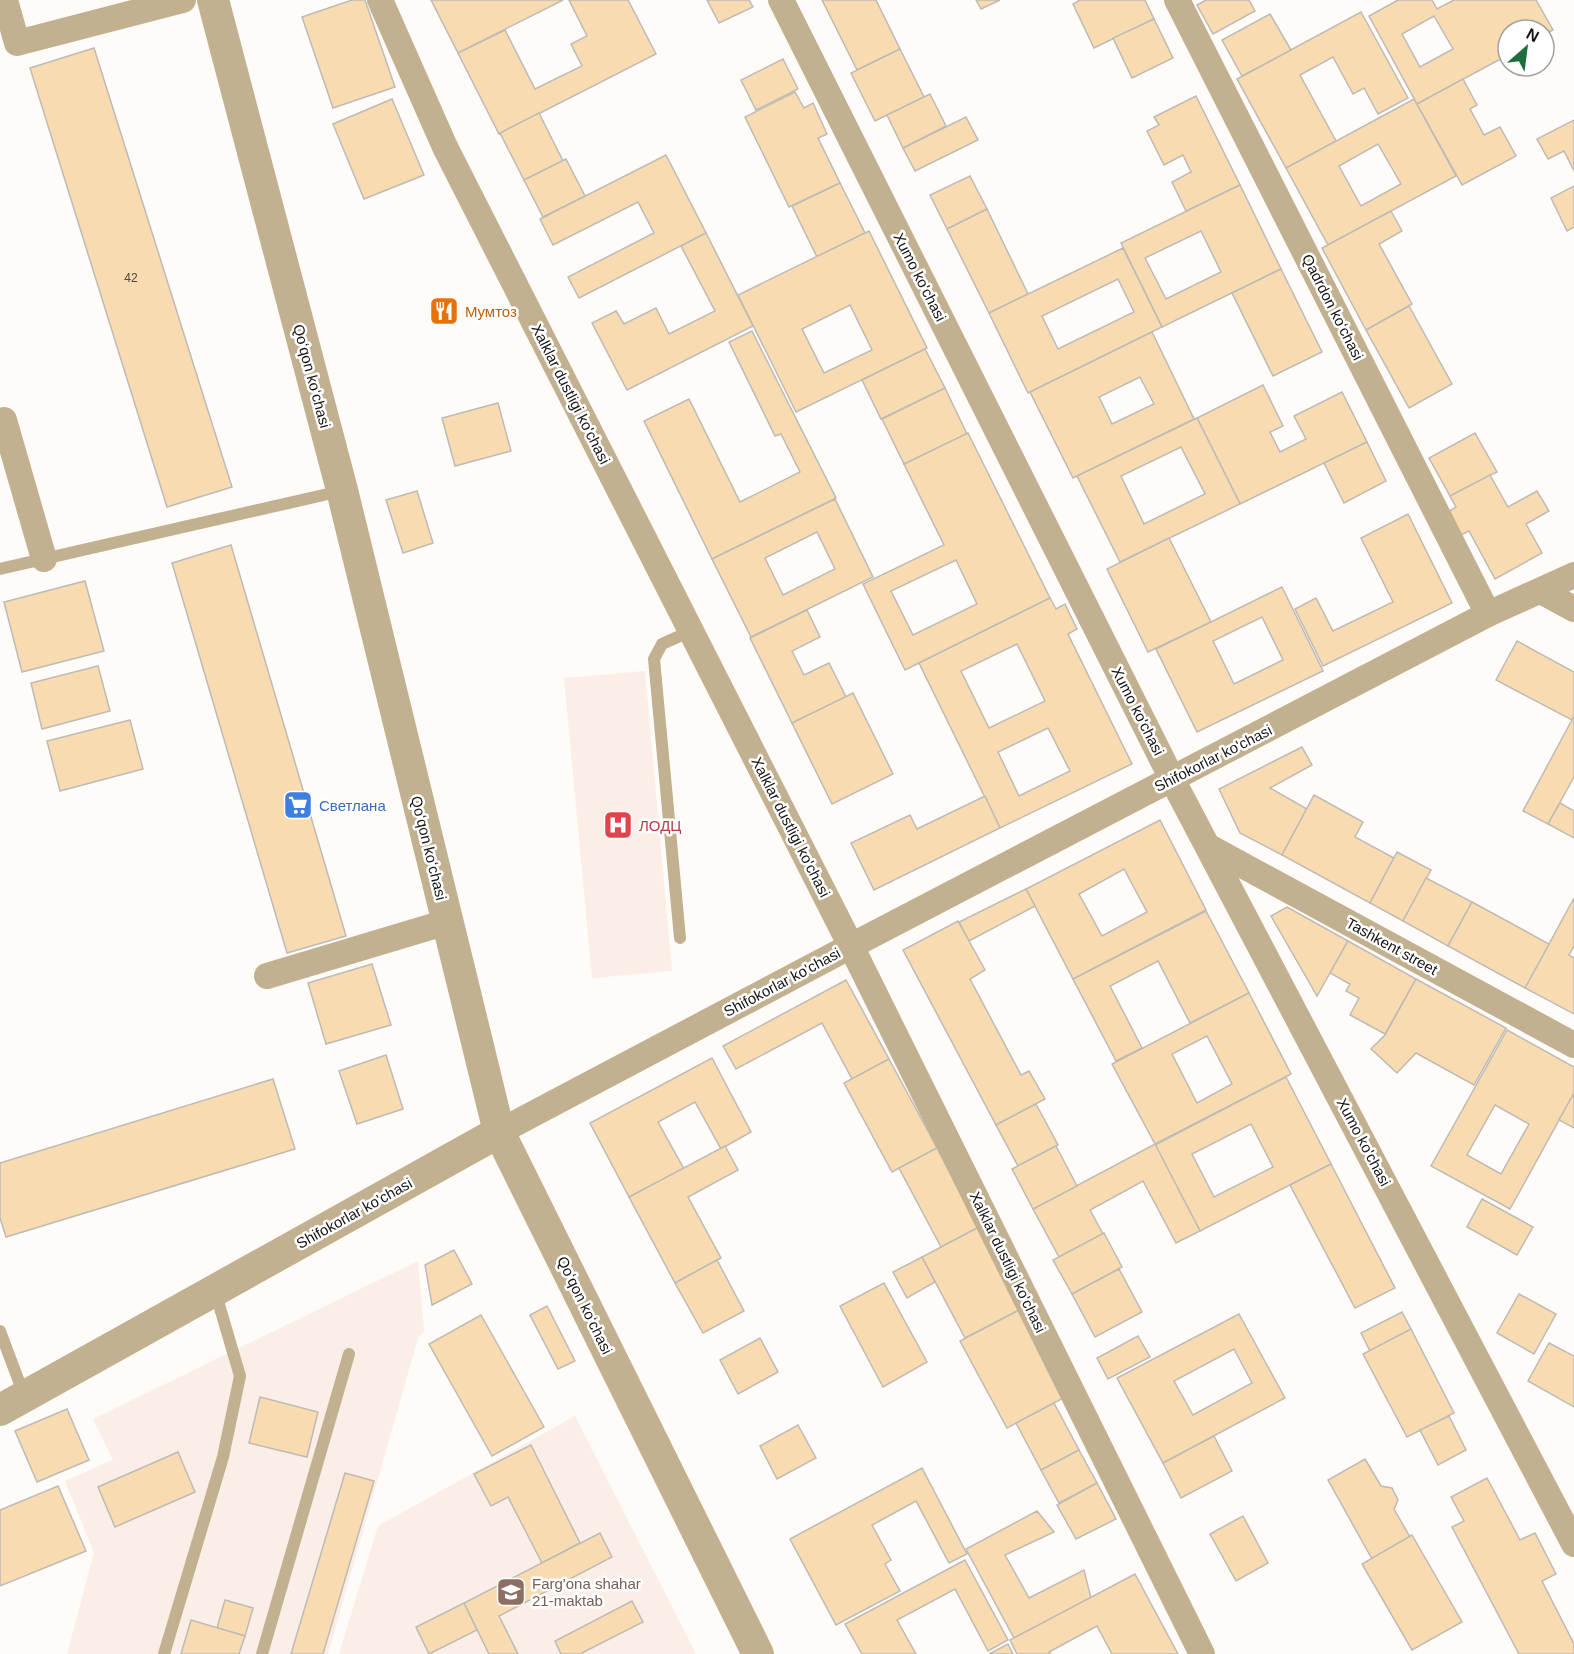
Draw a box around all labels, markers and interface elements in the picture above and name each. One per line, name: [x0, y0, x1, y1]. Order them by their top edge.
north arrow: [1496, 18, 1556, 78]
text: N: [1524, 25, 1542, 45]
street label: Xumo ko'chasi: [890, 230, 950, 324]
street label: Qadrdon koʻchasi: [1299, 251, 1367, 363]
house number: 42: [124, 271, 138, 285]
restaurant icon: Mумтоз: [428, 295, 460, 327]
place label: Mумтоз: [465, 303, 517, 320]
street label: Xalklar dustligi ko'chasi: [528, 321, 614, 467]
street label: Qoʻqon koʻchasi: [290, 322, 334, 430]
street label: Xumo ko'chasi: [1108, 664, 1168, 758]
street label: Shifokorlar ko'chasi: [1151, 721, 1275, 795]
street label: Xalklar dustligi ko'chasi: [748, 754, 834, 900]
supermarket icon: Светлана: [282, 789, 314, 821]
street label: Qoʻqon koʻchasi: [408, 794, 450, 902]
place label: Светлана: [319, 797, 386, 814]
hospital icon: ЛОДЦ: [602, 809, 634, 841]
place label: ЛОДЦ: [639, 817, 681, 834]
street label: Tashkent street: [1343, 914, 1441, 978]
street label: Shifokorlar ko'chasi: [721, 944, 843, 1020]
street label: Xumo ko'chasi: [1334, 1095, 1394, 1189]
street label: Shifokorlar ko'chasi: [293, 1174, 415, 1252]
street label: Xalklar dustligi ko'chasi: [966, 1189, 1050, 1335]
street label: Qoʻqon koʻchasi: [554, 1253, 616, 1357]
place label: Farg'ona shahar 21-maktab: [532, 1575, 641, 1609]
school or university icon: Farg'ona shahar 21-maktab: [495, 1576, 527, 1608]

